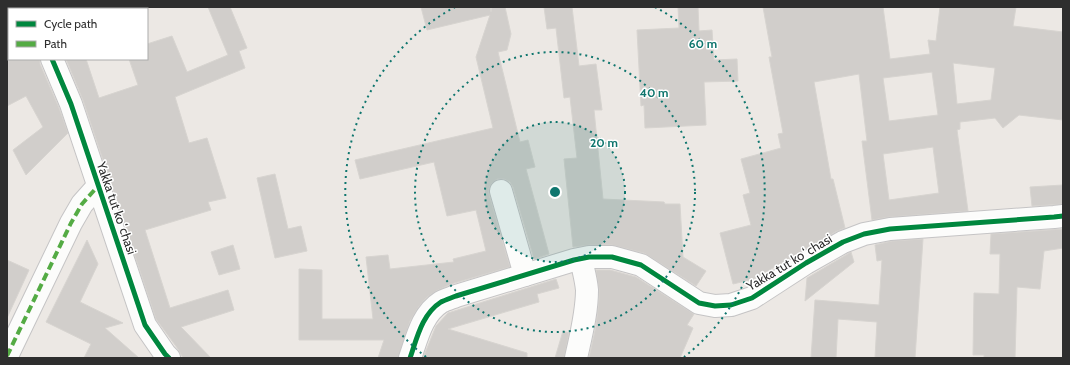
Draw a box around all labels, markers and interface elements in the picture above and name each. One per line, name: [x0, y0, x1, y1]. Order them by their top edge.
legend: [8, 8, 148, 60]
text: Cycle path: [44, 16, 97, 31]
text: Path: [44, 36, 67, 51]
text: 60 m: [689, 36, 717, 51]
text: 40 m: [639, 85, 669, 100]
text: 20 m: [590, 135, 618, 150]
street label: Yakka tut koʻchasi: [93, 159, 140, 256]
centre of rings: [548, 185, 562, 199]
street label: Yakka tut koʻchasi: [742, 230, 835, 294]

